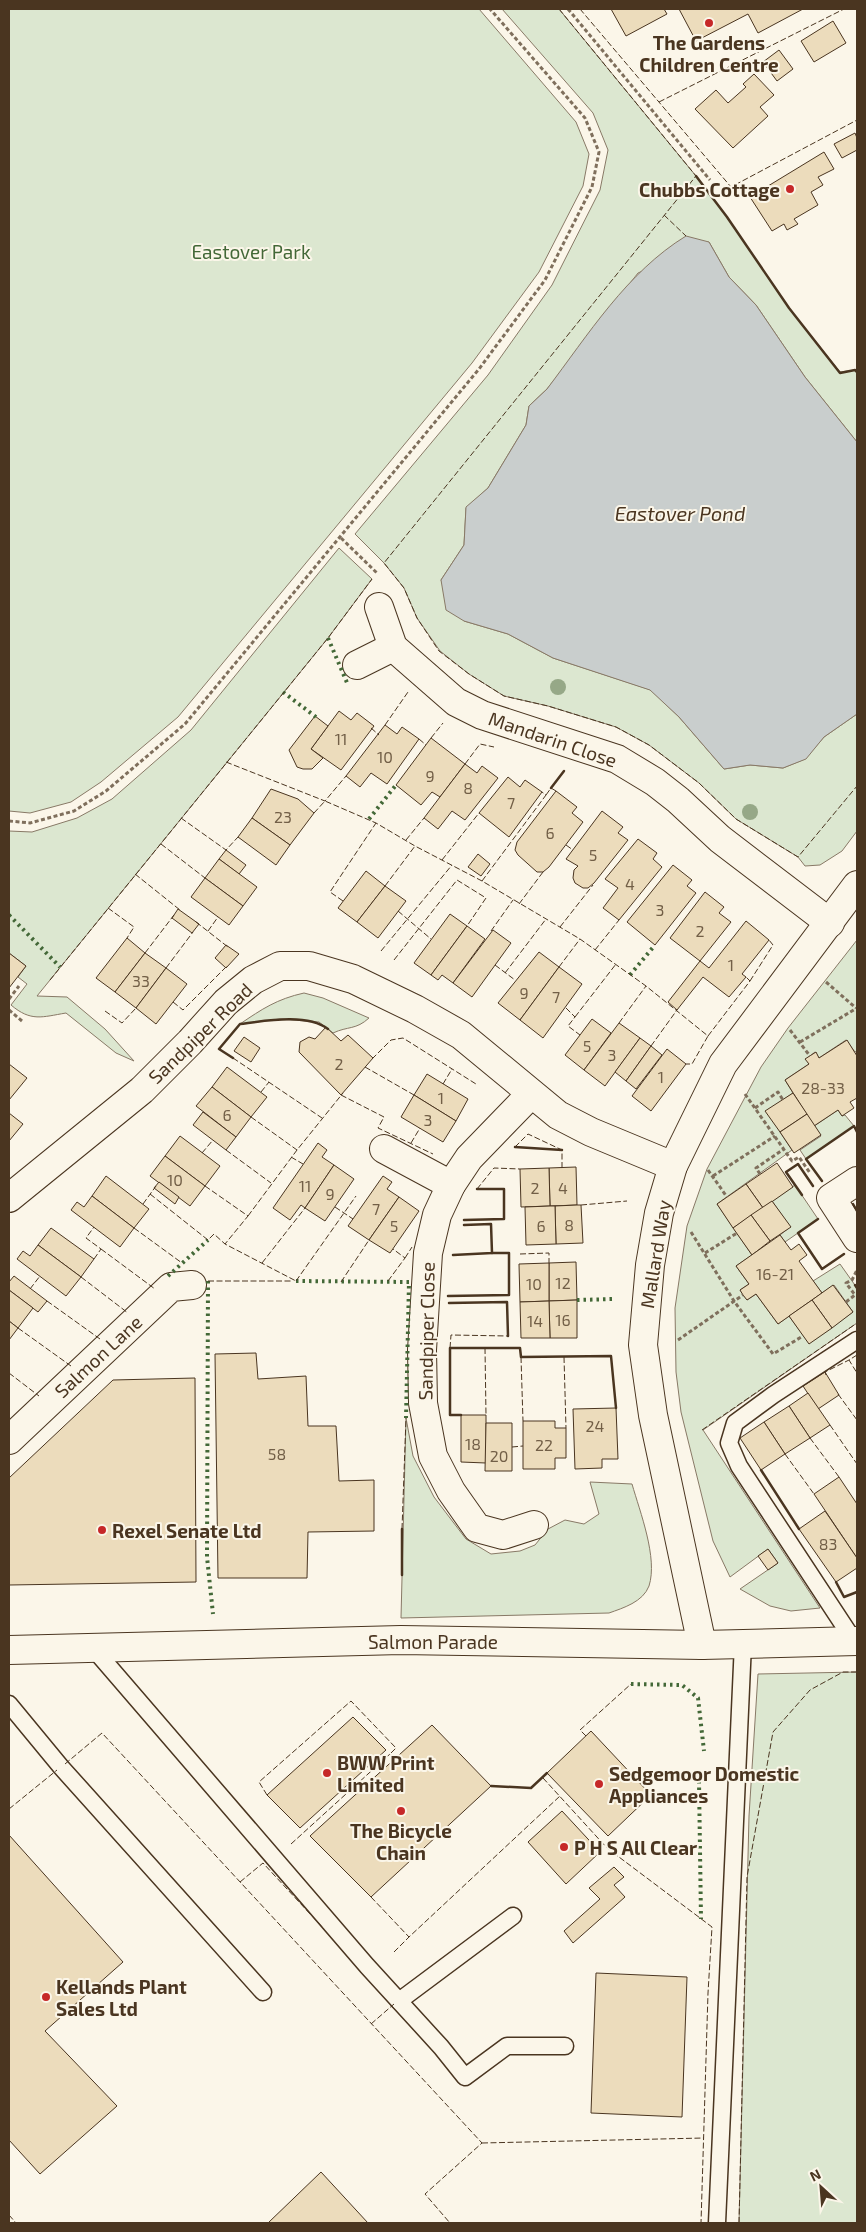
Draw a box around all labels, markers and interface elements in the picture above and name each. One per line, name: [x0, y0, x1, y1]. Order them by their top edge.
marker: The Gardens Children Centre: [703, 17, 715, 29]
place label: The Gardens Children Centre: [639, 31, 779, 76]
place label: Chubbs Cottage: [639, 178, 780, 201]
marker: Chubbs Cottage: [784, 183, 796, 195]
park label: Eastover Park: [191, 240, 311, 263]
water label: Eastover Pond: [615, 501, 746, 525]
street label: Mandarin Close: [486, 706, 620, 772]
house number: 11: [335, 729, 347, 748]
house number: 10: [377, 747, 393, 766]
house number: 9: [425, 766, 435, 785]
house number: 8: [463, 778, 473, 797]
house number: 7: [507, 793, 515, 812]
house number: 23: [274, 807, 292, 826]
house number: 6: [545, 823, 555, 842]
house number: 5: [589, 845, 597, 864]
house number: 4: [625, 874, 635, 893]
house number: 3: [656, 900, 664, 919]
house number: 2: [696, 921, 705, 940]
house number: 1: [728, 955, 734, 974]
house number: 33: [132, 971, 150, 990]
street label: Sandpiper Road: [143, 978, 257, 1088]
house number: 9: [519, 983, 529, 1002]
house number: 7: [552, 987, 560, 1006]
house number: 5: [583, 1036, 591, 1055]
house number: 3: [608, 1045, 616, 1064]
house number: 2: [335, 1054, 344, 1073]
house number: 1: [658, 1067, 664, 1086]
house number: 28-33: [801, 1078, 845, 1097]
house number: 1: [438, 1088, 444, 1107]
house number: 6: [222, 1105, 232, 1124]
house number: 3: [424, 1110, 432, 1129]
house number: 10: [167, 1170, 183, 1189]
house number: 11: [299, 1176, 311, 1195]
house number: 2: [531, 1178, 540, 1197]
house number: 4: [558, 1178, 568, 1197]
house number: 9: [325, 1184, 335, 1203]
street label: Mallard Way: [635, 1198, 675, 1310]
house number: 7: [372, 1199, 380, 1218]
house number: 8: [564, 1215, 574, 1234]
house number: 5: [390, 1216, 398, 1235]
house number: 6: [536, 1216, 546, 1235]
street label: Sandpiper Close: [413, 1262, 439, 1400]
house number: 16-21: [756, 1264, 794, 1283]
house number: 12: [555, 1273, 571, 1292]
house number: 10: [526, 1274, 542, 1293]
street label: Salmon Lane: [50, 1310, 146, 1402]
house number: 16: [555, 1310, 571, 1329]
house number: 14: [527, 1311, 543, 1330]
house number: 24: [586, 1416, 605, 1435]
house number: 18: [465, 1434, 481, 1453]
house number: 22: [535, 1435, 553, 1454]
house number: 58: [268, 1444, 286, 1463]
house number: 20: [490, 1446, 508, 1465]
place label: Rexel Senate Ltd: [112, 1519, 262, 1542]
marker: Rexel Senate Ltd: [96, 1524, 108, 1536]
house number: 83: [819, 1534, 837, 1553]
street label: Salmon Parade: [368, 1630, 498, 1653]
place label: BWW Print Limited: [337, 1751, 435, 1796]
place label: Sedgemoor Domestic Appliances: [609, 1762, 800, 1807]
marker: BWW Print Limited: [321, 1767, 333, 1779]
marker: Sedgemoor Domestic Appliances: [593, 1778, 605, 1790]
marker: The Bicycle Chain: [395, 1805, 407, 1817]
place label: The Bicycle Chain: [350, 1819, 452, 1864]
place label: P H S All Clear: [574, 1836, 697, 1859]
marker: P H S All Clear: [558, 1841, 570, 1853]
place label: Kellands Plant Sales Ltd: [56, 1975, 187, 2020]
marker: Kellands Plant Sales Ltd: [40, 1991, 52, 2003]
north arrow: [796, 2162, 846, 2212]
text: N: [807, 2165, 823, 2185]

